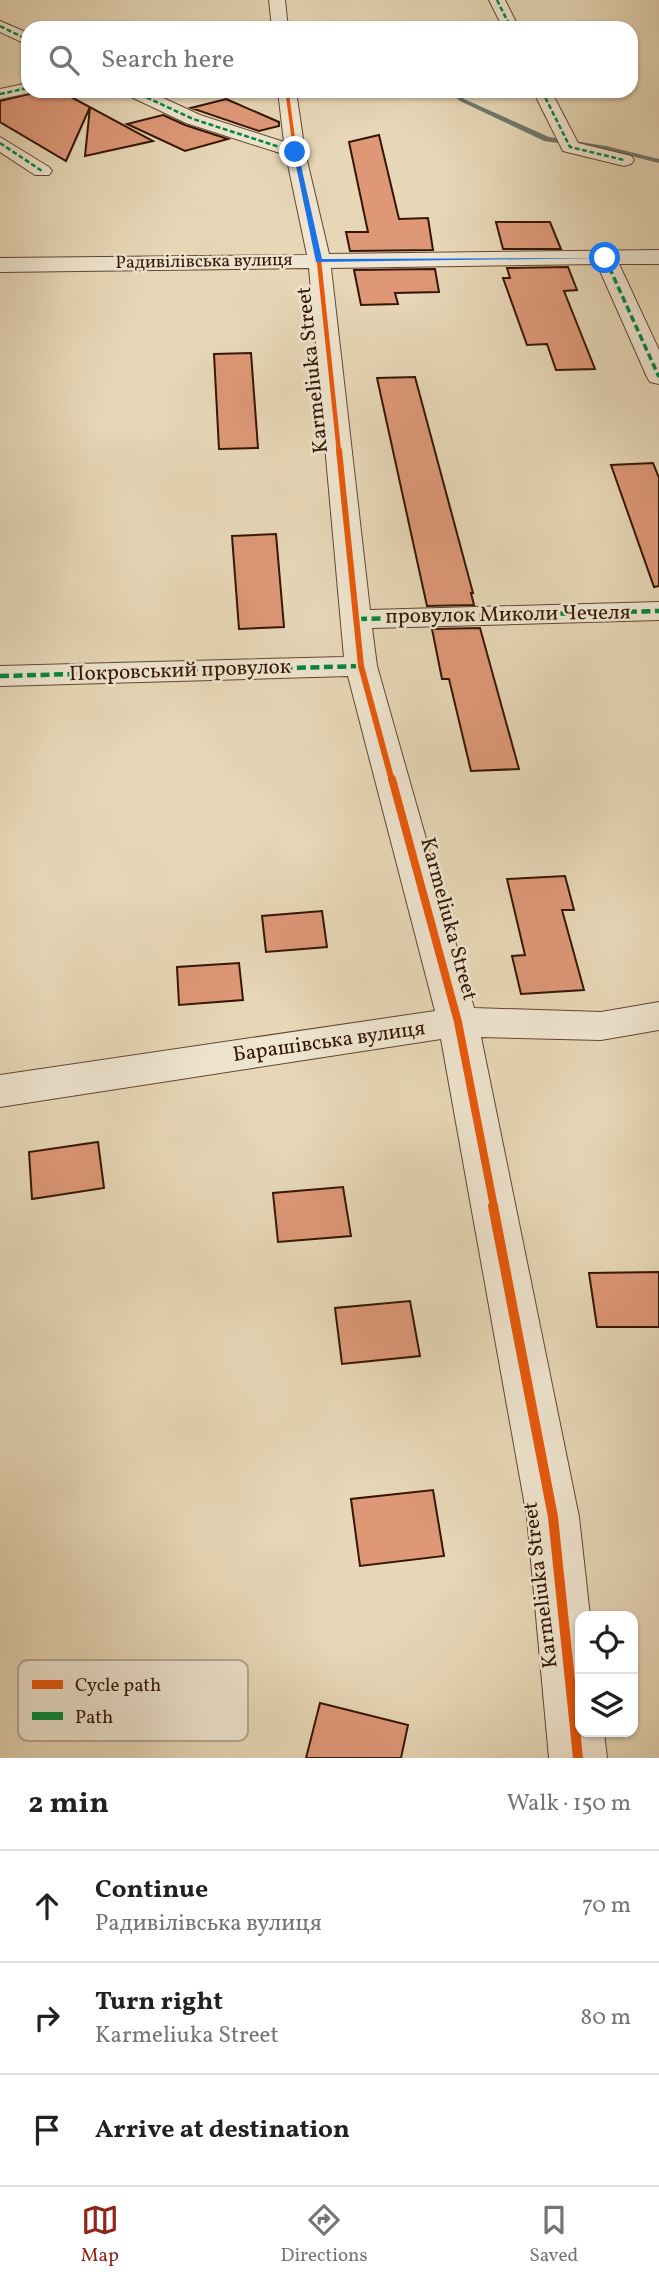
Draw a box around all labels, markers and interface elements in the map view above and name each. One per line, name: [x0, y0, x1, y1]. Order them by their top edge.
search box: [21, 21, 638, 98]
icon: search: [45, 41, 83, 79]
text: Search here: [101, 42, 234, 78]
route end: [279, 136, 310, 167]
route start: [589, 242, 620, 273]
street label: Радивілівська вулиця: [115, 248, 293, 276]
street label: Karmeliuka Street: [290, 285, 336, 455]
street label: провулок Миколи Чечеля: [385, 598, 631, 632]
street label: Покровський провулок: [68, 653, 292, 689]
street label: Karmeliuka Street: [412, 834, 484, 1004]
street label: Барашівська вулиця: [231, 1014, 427, 1070]
street label: Karmeliuka Street: [516, 1500, 566, 1670]
map controls: [575, 1611, 638, 1737]
button: locate: [575, 1611, 638, 1674]
legend: [18, 1660, 248, 1741]
text: Cycle path: [75, 1673, 161, 1699]
button: layers: [575, 1674, 638, 1737]
text: Path: [75, 1705, 113, 1731]
text: 2 min: [28, 1783, 109, 1825]
text: Walk · 150 m: [507, 1788, 631, 1820]
text: Continue: [95, 1872, 208, 1908]
icon: ahead: [28, 1887, 66, 1925]
text: 70 m: [582, 1890, 631, 1922]
text: Радивілівська вулиця: [95, 1908, 322, 1940]
text: Turn right: [95, 1984, 223, 2020]
icon: right: [28, 1999, 66, 2037]
text: 80 m: [581, 2002, 631, 2034]
text: Karmeliuka Street: [95, 2020, 279, 2052]
icon: arrive: [28, 2111, 66, 2149]
text: Arrive at destination: [95, 2112, 350, 2148]
tab: Map: [81, 2201, 119, 2269]
tab: Directions: [281, 2201, 368, 2269]
tab: Saved: [529, 2201, 578, 2269]

